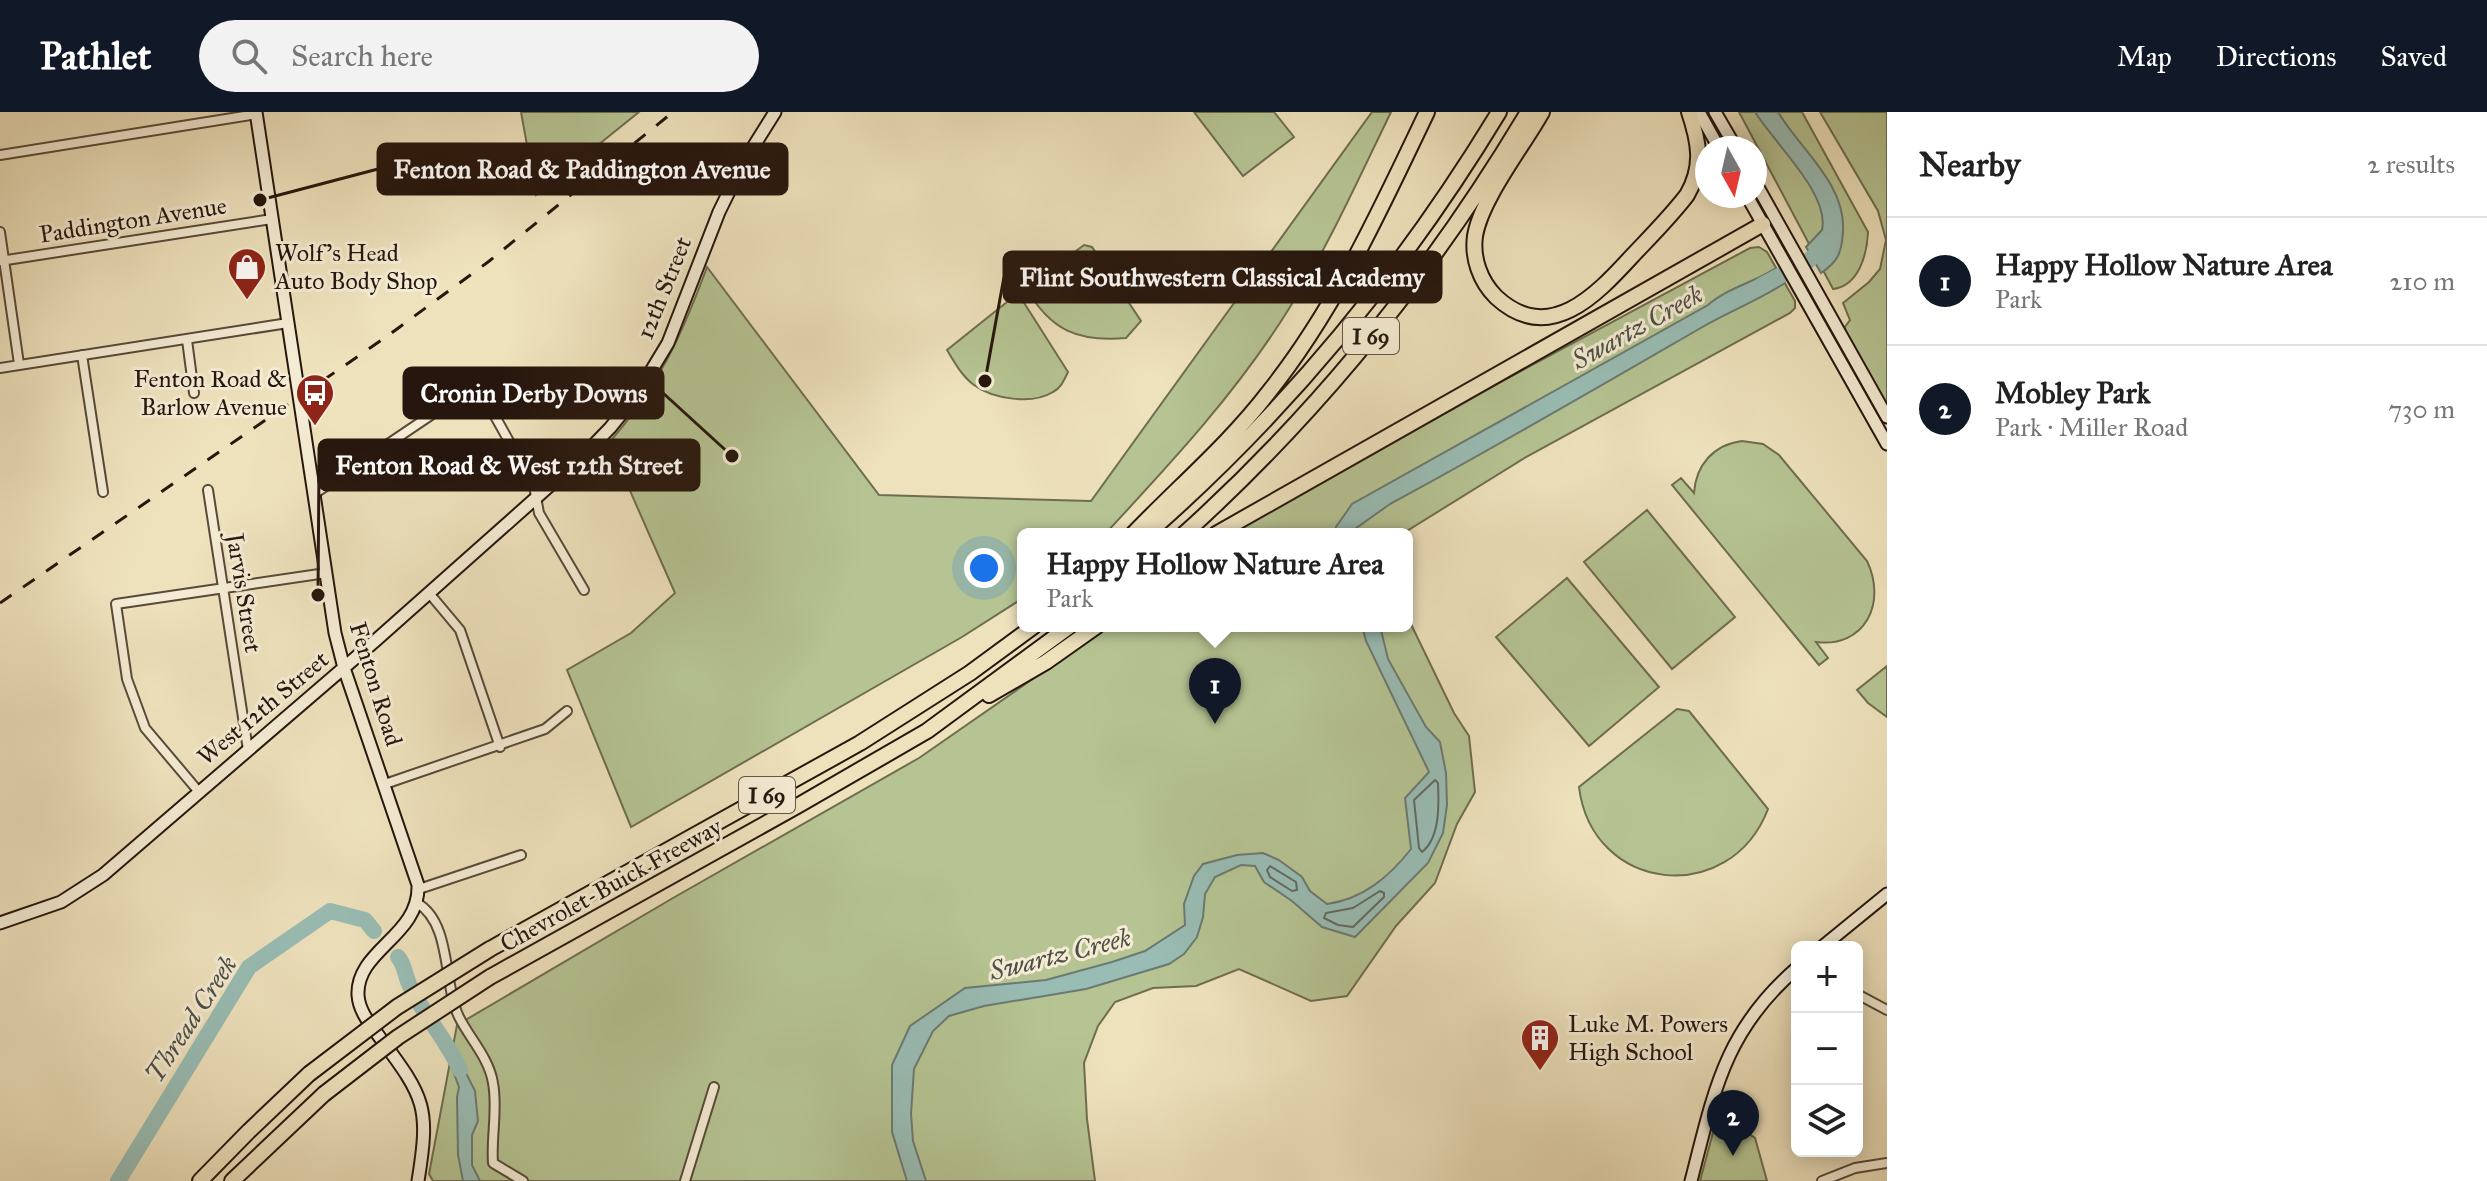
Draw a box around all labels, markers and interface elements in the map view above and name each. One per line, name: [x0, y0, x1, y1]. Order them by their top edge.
search box: [199, 20, 759, 92]
text: Pathlet: [40, 33, 151, 79]
icon: search: [227, 34, 271, 78]
text: Search here: [291, 38, 433, 74]
text: Map: [2117, 39, 2172, 74]
text: Directions: [2216, 39, 2337, 74]
text: Saved: [2381, 39, 2447, 74]
north arrow: [1695, 136, 1767, 208]
callout: Fenton Road & Paddington Avenue: [378, 144, 787, 194]
text: Nearby: [1919, 144, 2021, 185]
text: 2 results: [2367, 148, 2455, 180]
text: Fenton Road & Paddington Avenue: [393, 153, 771, 186]
street label: Paddington Avenue: [37, 190, 229, 250]
street label: 12th Street: [630, 232, 698, 344]
place label: Wolf's Head Auto Body Shop: [274, 238, 437, 296]
shop icon: Wolf's Head Auto Body Shop: [226, 246, 268, 301]
text: Happy Hollow Nature Area: [1995, 247, 2333, 283]
callout: Flint Southwestern Classical Academy: [1004, 252, 1441, 302]
text: Flint Southwestern Classical Academy: [1019, 261, 1426, 293]
text: 1: [1940, 265, 1950, 297]
text: 210 m: [2389, 265, 2455, 297]
water label: Swartz Creek: [1565, 278, 1709, 377]
text: Park: [1995, 283, 2042, 315]
road number: I 69: [1343, 318, 1399, 354]
place label: Fenton Road & Barlow Avenue: [133, 364, 287, 422]
callout: Cronin Derby Downs: [404, 368, 663, 418]
bus stop icon: Fenton Road & Barlow Avenue: [294, 372, 336, 427]
text: Mobley Park: [1995, 375, 2150, 411]
text: Cronin Derby Downs: [421, 377, 648, 409]
text: 2: [1939, 393, 1951, 425]
text: 730 m: [2388, 393, 2455, 425]
text: Park · Miller Road: [1995, 411, 2188, 443]
callout: Fenton Road & West 12th Street: [319, 440, 699, 490]
text: Fenton Road & West 12th Street: [335, 449, 684, 481]
street label: Jarvis Street: [219, 528, 268, 655]
popup: [1017, 528, 1413, 632]
text: Happy Hollow Nature Area: [1046, 546, 1384, 582]
your location: [964, 548, 1004, 588]
text: Park: [1046, 582, 1093, 614]
street label: Fenton Road: [343, 618, 409, 750]
street label: West 12th Street: [191, 644, 335, 772]
pin: 1: [1189, 658, 1241, 724]
road number: I 69: [739, 777, 795, 813]
street label: Chevrolet-Buick Freeway: [495, 811, 728, 959]
water label: Swartz Creek: [985, 921, 1135, 987]
map controls: [1791, 941, 1863, 1157]
button: +: [1791, 941, 1863, 1013]
water label: Thread Creek: [138, 949, 244, 1088]
place label: Luke M. Powers High School: [1568, 1009, 1728, 1067]
button: −: [1791, 1013, 1863, 1085]
building icon: Luke M. Powers High School: [1519, 1017, 1561, 1072]
button: layers: [1791, 1085, 1863, 1157]
pin: 2: [1707, 1090, 1759, 1156]

